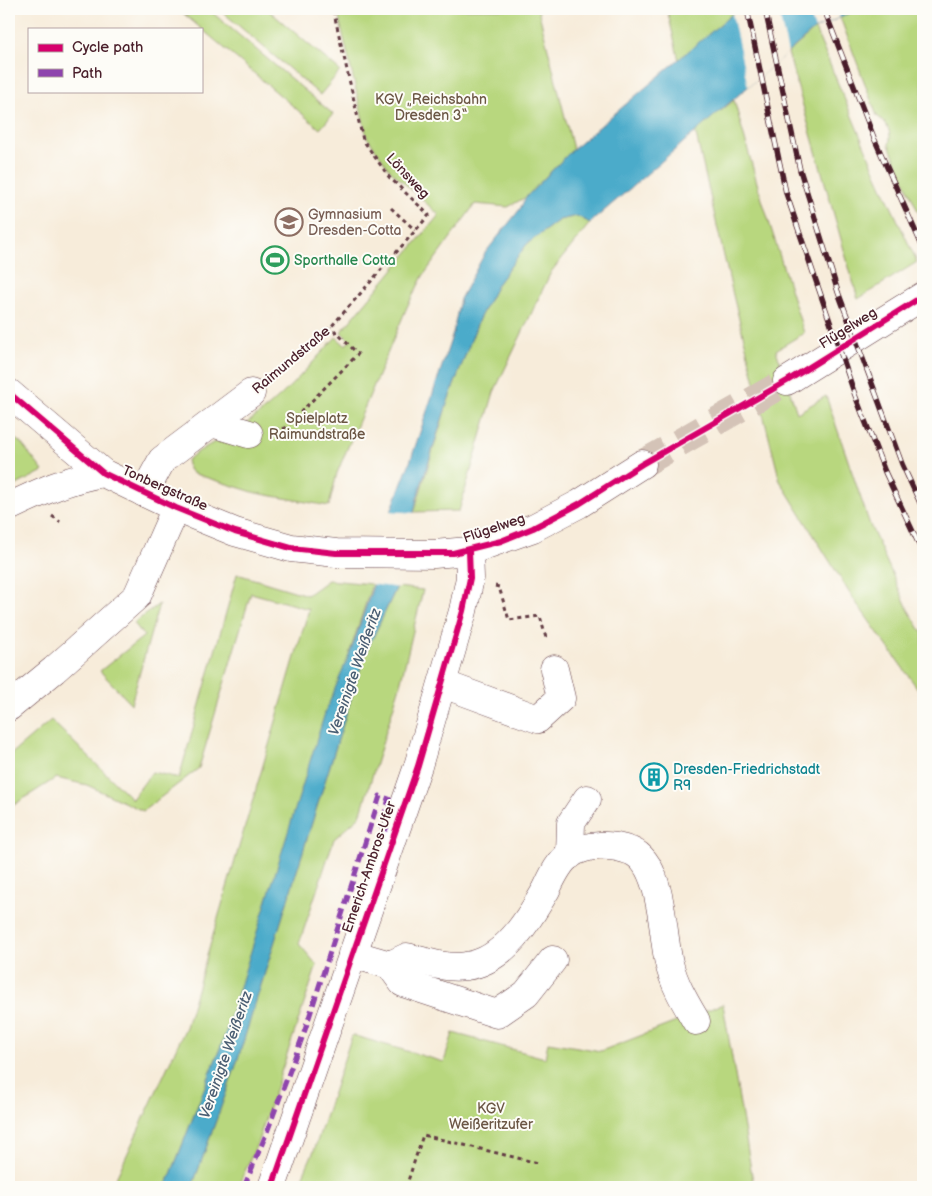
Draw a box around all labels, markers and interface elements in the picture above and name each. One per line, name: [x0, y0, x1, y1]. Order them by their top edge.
legend: [28, 28, 202, 92]
text: Cycle path: [72, 38, 143, 57]
text: Path: [72, 64, 102, 83]
park label: KGV „Reichsbahn Dresden 3“: [375, 91, 487, 124]
street label: Lönsweg: [383, 150, 433, 202]
place label: Gymnasium Dresden-Cotta: [308, 206, 401, 239]
school or university icon: Gymnasium Dresden-Cotta: [274, 207, 304, 237]
sports icon: Sporthalle Cotta: [260, 245, 290, 275]
place label: Sporthalle Cotta: [294, 252, 396, 269]
street label: Flügelweg: [816, 304, 880, 352]
street label: Raimundstraße: [249, 322, 333, 398]
park label: Spielplatz Raimundstraße: [269, 410, 365, 443]
street label: Tonbergstraße: [120, 462, 210, 514]
street label: Flügelweg: [461, 509, 527, 547]
water label: Vereinigte Weißeritz: [324, 605, 386, 738]
place label: Dresden-Friedrichstadt R9: [673, 761, 821, 794]
building icon: Dresden-Friedrichstadt R9: [639, 762, 669, 792]
street label: Emerich-Ambros-Ufer: [339, 798, 400, 935]
water label: Vereinigte Weißeritz: [195, 988, 257, 1121]
park label: KGV Weißeritzufer: [449, 1100, 534, 1133]

